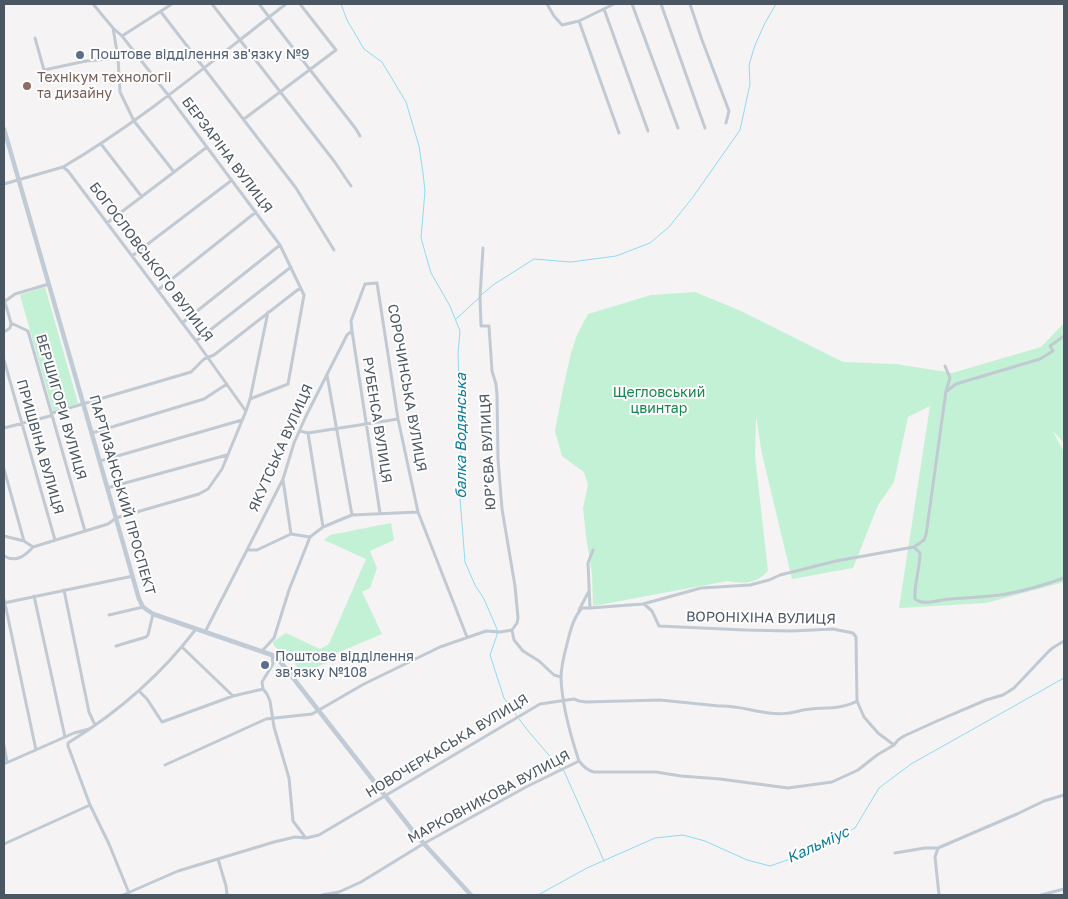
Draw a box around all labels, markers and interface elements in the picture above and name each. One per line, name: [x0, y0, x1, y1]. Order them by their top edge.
place label: Поштове відділення зв'язку №9: [90, 47, 309, 63]
marker: Поштове відділення зв'язку №9: [74, 49, 86, 61]
place label: Технікум технологіі та дизайну: [37, 70, 171, 102]
marker: Технікум технологіі та дизайну: [21, 80, 33, 92]
street label: БЕРЗАРІНА ВУЛИЦЯ: [178, 94, 276, 216]
street label: БОГОСЛОВСЬКОГО ВУЛИЦЯ: [86, 179, 216, 345]
street label: СОРОЧИНСЬКА ВУЛИЦЯ: [384, 303, 430, 473]
street label: ВЕРШИГОРИ ВУЛИЦЯ: [32, 332, 90, 482]
street label: РУБЕНСА ВУЛИЦЯ: [359, 356, 395, 484]
water label: балка Водянська: [452, 373, 470, 499]
street label: ПРИШВІНА ВУЛИЦЯ: [13, 378, 67, 516]
street label: ЯКУТСЬКА ВУЛИЦЯ: [245, 382, 317, 514]
park label: Щегловський цвинтар: [613, 385, 705, 418]
street label: ПАРТИЗАНСЬКИЙ ПРОСПЕКТ: [85, 393, 159, 597]
street label: ЮР’ЄВА ВУЛИЦЯ: [477, 393, 499, 511]
street label: ВОРОНІХІНА ВУЛИЦЯ: [686, 608, 836, 628]
place label: Поштове відділення зв'язку №108: [275, 649, 414, 682]
marker: Поштове відділення зв'язку №108: [259, 659, 271, 671]
street label: НОВОЧЕРКАСЬКА ВУЛИЦЯ: [363, 691, 531, 801]
street label: МАРКОВНИКОВА ВУЛИЦЯ: [405, 747, 573, 847]
water label: Кальміус: [784, 823, 852, 867]

